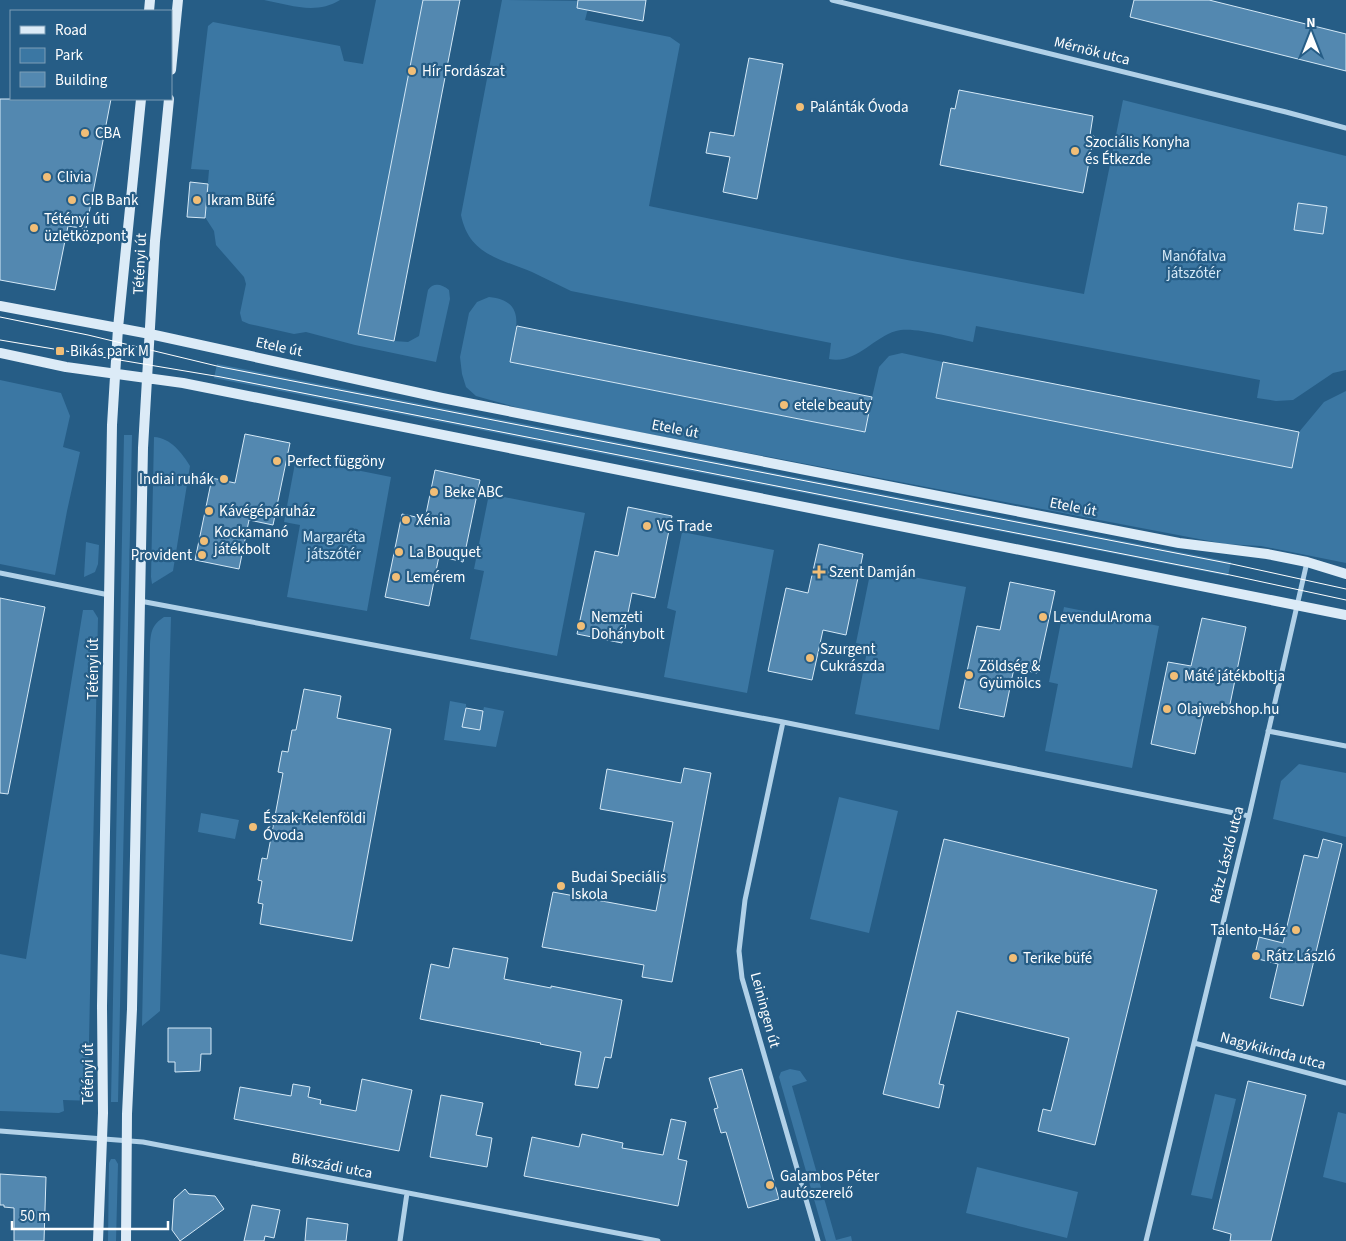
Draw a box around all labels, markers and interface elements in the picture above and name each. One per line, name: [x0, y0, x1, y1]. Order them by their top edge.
legend: [10, 10, 172, 100]
north arrow: [1286, 10, 1336, 60]
text: N: [1306, 13, 1316, 33]
text: Road: [55, 20, 87, 41]
street label: Mérnök utca: [1052, 31, 1132, 71]
text: Park: [55, 45, 84, 66]
place label: Hír Fordászat: [422, 61, 505, 82]
marker: Hír Fordászat: [406, 65, 418, 77]
text: Building: [55, 70, 108, 91]
place label: Palánták Óvoda: [810, 97, 909, 118]
marker: Palánták Óvoda: [794, 101, 806, 113]
place label: CBA: [95, 123, 121, 144]
marker: CBA: [79, 127, 91, 139]
place label: Szociális Konyha és Étkezde: [1085, 132, 1190, 170]
marker: Szociális Konyha és Étkezde: [1069, 145, 1081, 157]
place label: Clivia: [57, 167, 91, 188]
marker: Clivia: [41, 171, 53, 183]
place label: CIB Bank: [82, 190, 139, 211]
place label: Ikram Büfé: [207, 190, 275, 211]
marker: CIB Bank: [66, 194, 78, 206]
marker: Ikram Büfé: [191, 194, 203, 206]
place label: Tétényi úti üzletközpont: [44, 209, 126, 247]
marker: Tétényi úti üzletközpont: [28, 222, 40, 234]
street label: Tétényi út: [128, 233, 152, 295]
park label: Manófalva játszótér: [1162, 246, 1226, 284]
street label: Etele út: [254, 332, 304, 362]
place label: Bikás park M: [70, 341, 149, 362]
marker: Bikás park M: [54, 345, 66, 357]
place label: etele beauty: [794, 395, 871, 416]
marker: etele beauty: [778, 399, 790, 411]
street label: Etele út: [650, 414, 700, 444]
place label: Perfect függöny: [287, 451, 385, 472]
marker: Perfect függöny: [271, 455, 283, 467]
place label: Indiai ruhák: [139, 469, 215, 490]
marker: Indiai ruhák: [218, 473, 230, 485]
place label: Beke ABC: [444, 482, 504, 503]
marker: Beke ABC: [428, 486, 440, 498]
street label: Etele út: [1048, 492, 1098, 522]
place label: Kávégépáruház: [219, 501, 315, 522]
marker: Kávégépáruház: [203, 505, 215, 517]
place label: Xénia: [416, 510, 450, 531]
marker: Xénia: [400, 514, 412, 526]
place label: VG Trade: [657, 516, 712, 537]
marker: VG Trade: [641, 520, 653, 532]
place label: Kockamanó játékbolt: [213, 522, 289, 560]
park label: Margaréta játszótér: [302, 527, 366, 565]
marker: Kockamanó játékbolt: [198, 535, 210, 547]
place label: La Bouquet: [409, 542, 481, 563]
place label: Provident: [131, 545, 192, 566]
marker: La Bouquet: [393, 546, 405, 558]
marker: Provident: [196, 549, 208, 561]
place label: Szent Damján: [829, 562, 916, 583]
marker: Szent Damján: [813, 566, 825, 578]
place label: Lemérem: [406, 567, 465, 588]
marker: Lemérem: [390, 571, 402, 583]
place label: Nemzeti Dohánybolt: [591, 607, 665, 645]
place label: LevendulAroma: [1053, 607, 1152, 628]
marker: LevendulAroma: [1037, 611, 1049, 623]
marker: Nemzeti Dohánybolt: [575, 620, 587, 632]
street label: Tétényi út: [83, 638, 104, 700]
place label: Szurgent Cukrászda: [820, 639, 885, 677]
marker: Szurgent Cukrászda: [804, 652, 816, 664]
place label: Zöldség & Gyümölcs: [979, 656, 1041, 694]
place label: Máté játékboltja: [1184, 666, 1285, 687]
marker: Zöldség & Gyümölcs: [963, 669, 975, 681]
marker: Máté játékboltja: [1168, 670, 1180, 682]
place label: Olajwebshop.hu: [1177, 699, 1279, 720]
marker: Olajwebshop.hu: [1161, 703, 1173, 715]
street label: Rátz László utca: [1205, 804, 1249, 906]
place label: Észak-Kelenföldi Óvoda: [263, 808, 366, 846]
marker: Észak-Kelenföldi Óvoda: [247, 821, 259, 833]
place label: Budai Speciális Iskola: [571, 867, 666, 905]
marker: Budai Speciális Iskola: [555, 880, 567, 892]
place label: Talento-Ház: [1211, 920, 1286, 941]
marker: Talento-Ház: [1290, 924, 1302, 936]
place label: Rátz László: [1266, 946, 1336, 967]
place label: Terike büfé: [1023, 948, 1092, 969]
marker: Rátz László: [1250, 950, 1262, 962]
marker: Terike büfé: [1007, 952, 1019, 964]
street label: Leiningen út: [745, 970, 785, 1050]
street label: Nagykikinda utca: [1218, 1027, 1328, 1075]
street label: Tétényi út: [78, 1043, 99, 1105]
street label: Bikszádi utca: [290, 1148, 374, 1184]
place label: Galambos Péter autószerelő: [780, 1166, 880, 1204]
marker: Galambos Péter autószerelő: [764, 1179, 776, 1191]
scale bar: [12, 1198, 169, 1230]
text: 50 m: [20, 1206, 50, 1227]

